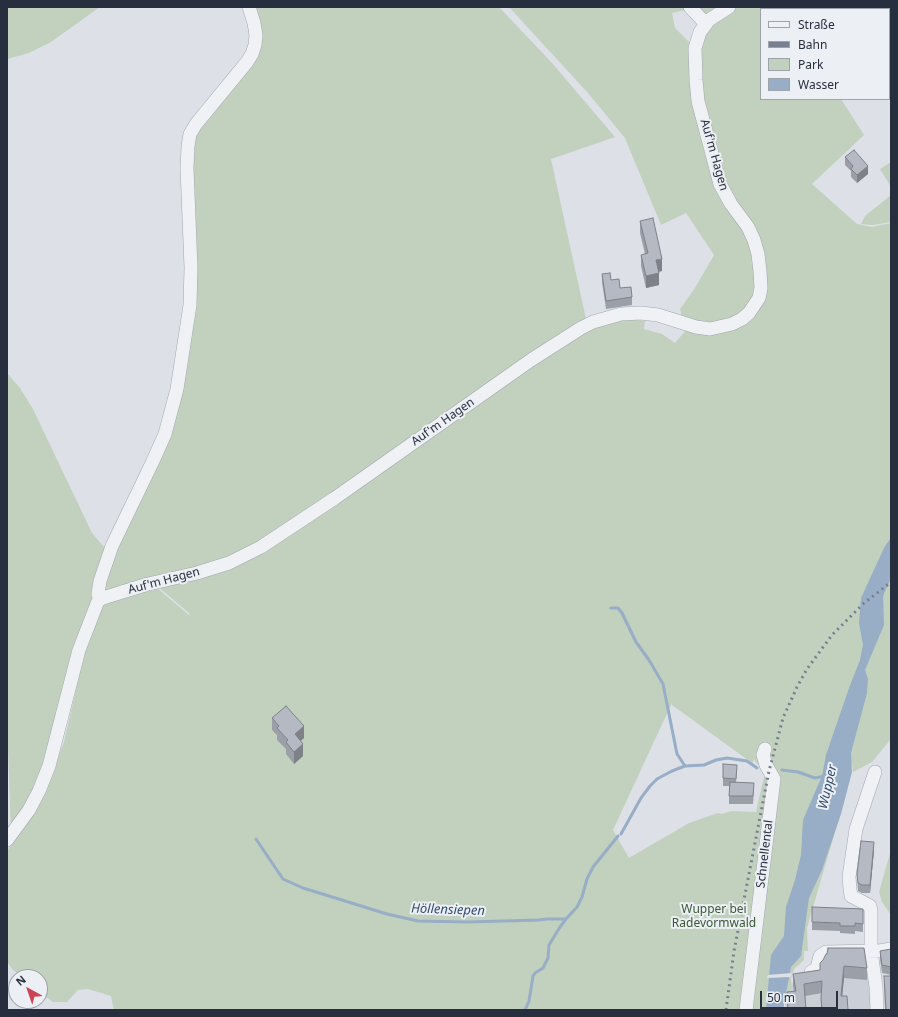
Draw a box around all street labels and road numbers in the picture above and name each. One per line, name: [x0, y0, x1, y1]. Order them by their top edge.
street label: Auf'm Hagen: [697, 118, 731, 192]
street label: Auf'm Hagen: [409, 395, 477, 449]
street label: Auf'm Hagen: [126, 564, 202, 598]
street label: Schnellental: [754, 819, 776, 889]

